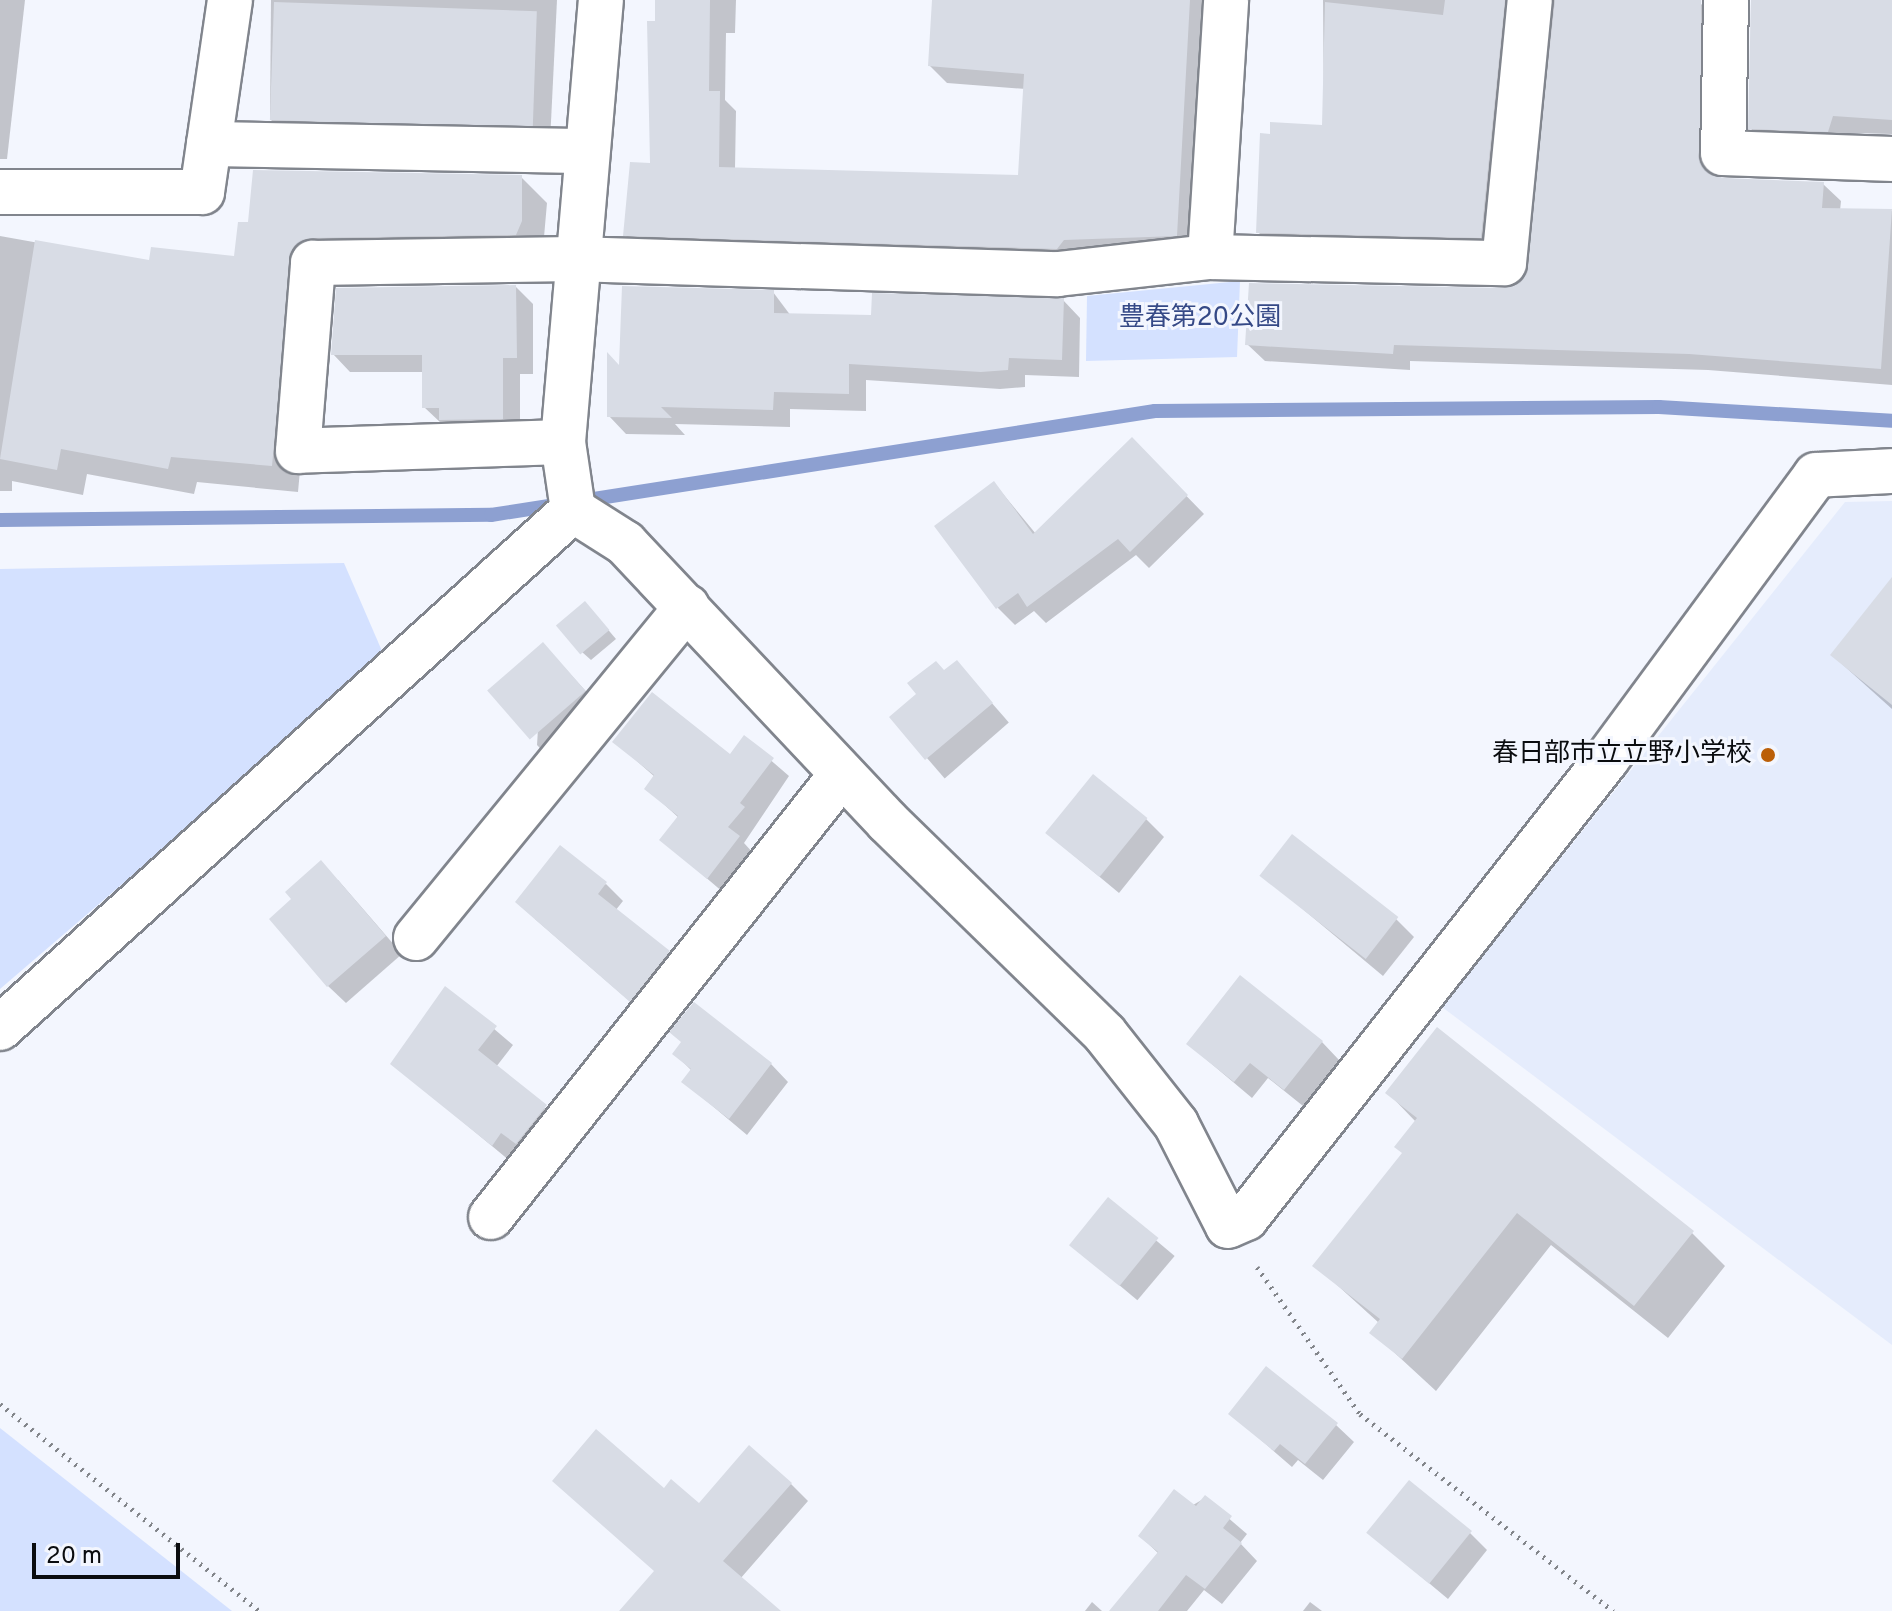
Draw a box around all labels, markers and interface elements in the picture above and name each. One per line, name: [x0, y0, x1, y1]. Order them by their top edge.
park label: 豊春第20公園: [1119, 303, 1281, 335]
place label: 春日部市立立野小学校: [1492, 739, 1752, 771]
marker: 春日部市立立野小学校: [1759, 746, 1777, 764]
scale bar: [36, 1527, 184, 1577]
text: 20 m: [46, 1542, 102, 1572]

